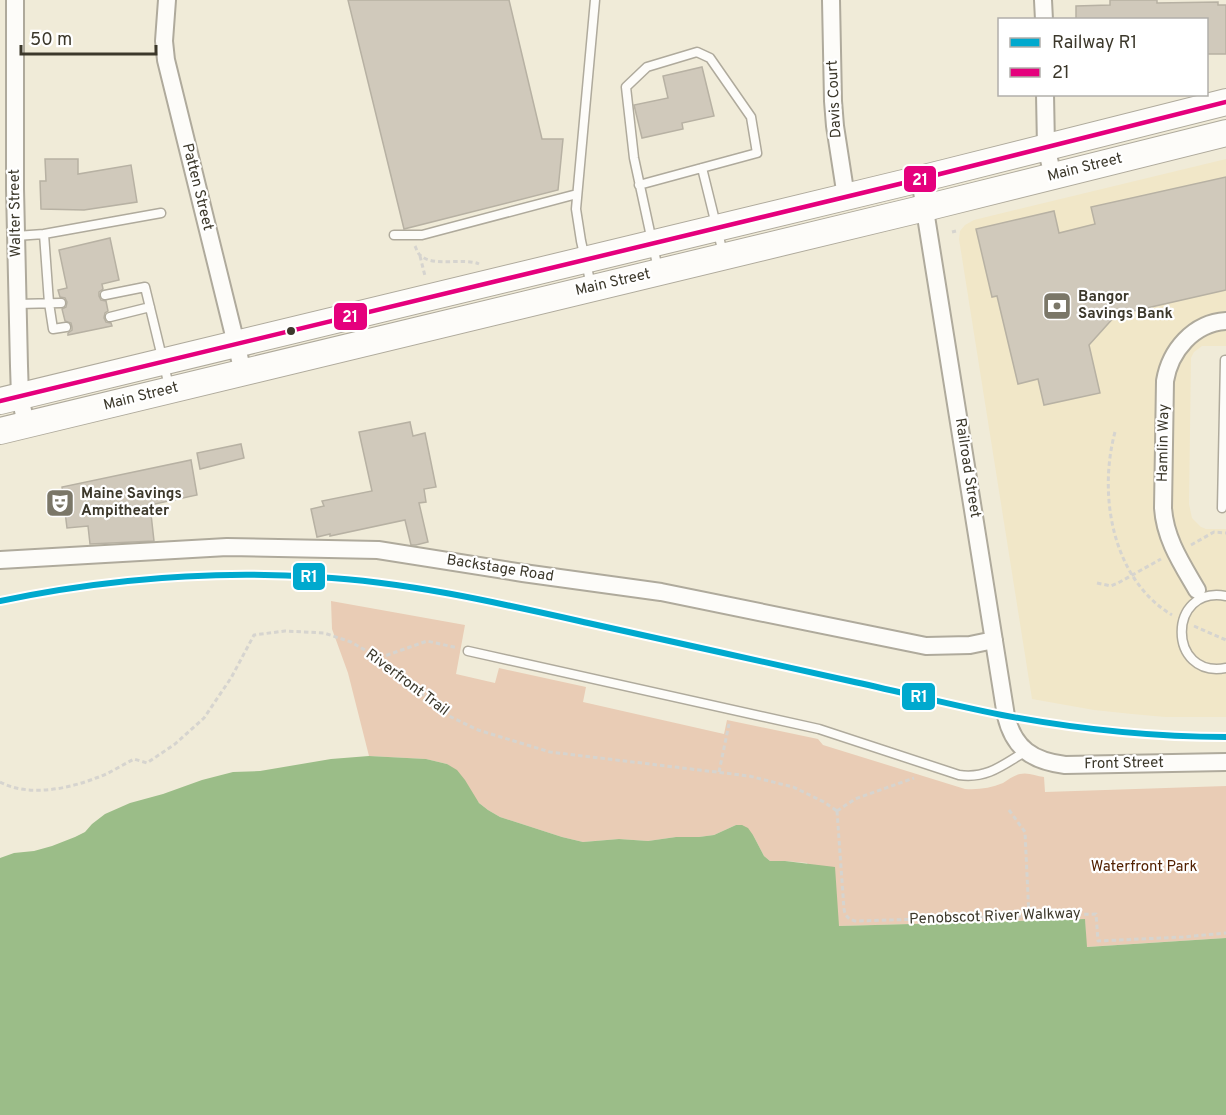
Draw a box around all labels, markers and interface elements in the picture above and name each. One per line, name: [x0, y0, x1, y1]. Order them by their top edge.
scale bar: [21, 18, 156, 56]
legend: [998, 18, 1208, 96]
text: 50 m: [30, 29, 72, 52]
text: Railway R1: [1052, 32, 1137, 55]
street label: Davis Court: [823, 59, 847, 139]
text: 21: [1052, 62, 1070, 85]
street label: Patten Street: [177, 141, 217, 233]
street label: Main Street: [1046, 150, 1124, 186]
line badge: 21: [903, 165, 937, 193]
street label: Walter Street: [6, 169, 26, 257]
text: 21: [912, 171, 928, 191]
street label: Main Street: [574, 265, 652, 301]
place label: Bangor Savings Bank: [1078, 288, 1173, 324]
bank icon: Bangor Savings Bank: [1041, 290, 1073, 322]
line badge: 21: [333, 302, 368, 331]
text: 21: [342, 308, 358, 328]
unlabelled marker: [285, 325, 297, 337]
street label: Main Street: [102, 379, 180, 415]
street label: Hamlin Way: [1154, 404, 1174, 482]
street label: Railroad Street: [950, 417, 984, 519]
place label: Maine Savings Ampitheater: [81, 485, 182, 521]
theatre icon: Maine Savings Ampitheater: [44, 487, 76, 519]
street label: Backstage Road: [445, 551, 555, 587]
line badge: R1: [292, 562, 326, 591]
text: R1: [300, 568, 318, 588]
street label: Riverfront Trail: [361, 645, 453, 721]
line badge: R1: [901, 682, 936, 711]
text: R1: [910, 688, 928, 708]
street label: Front Street: [1084, 754, 1164, 774]
park label: Waterfront Park: [1091, 858, 1197, 877]
street label: Penobscot River Walkway: [909, 905, 1081, 929]

